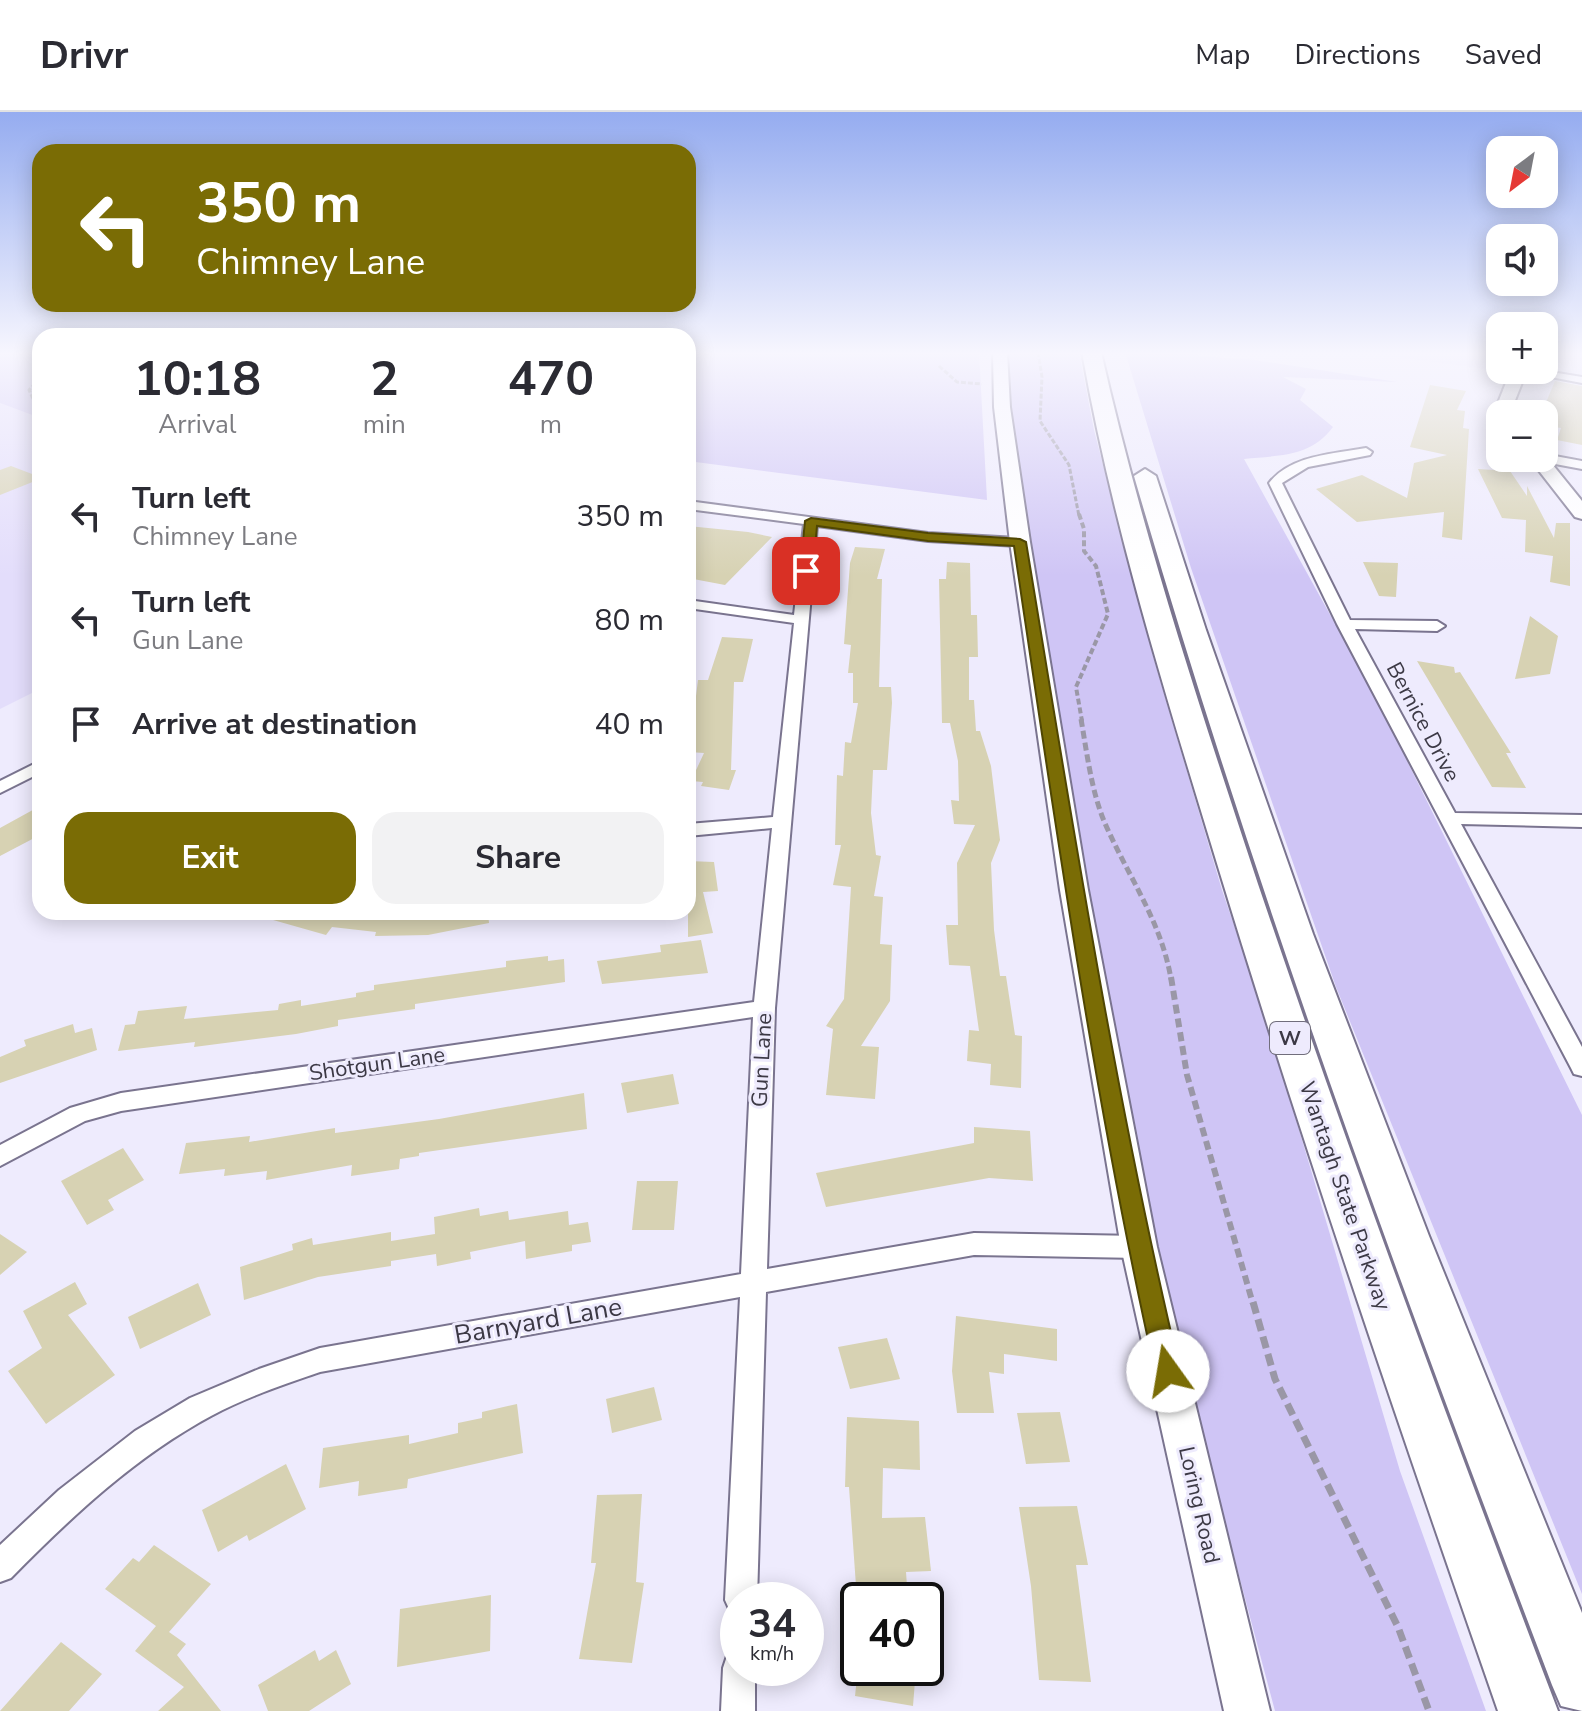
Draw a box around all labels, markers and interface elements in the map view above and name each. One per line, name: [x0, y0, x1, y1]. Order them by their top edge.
text: Drivr: [40, 30, 128, 81]
text: Map: [1195, 36, 1250, 74]
text: Directions: [1294, 36, 1421, 74]
text: Saved: [1465, 36, 1542, 74]
north arrow: [1486, 136, 1558, 208]
map controls: [1486, 136, 1558, 472]
text: 350 m: [196, 165, 361, 242]
icon: left: [64, 176, 168, 280]
button: sound: [1486, 224, 1558, 296]
text: Chimney Lane: [196, 238, 425, 287]
button: +: [1486, 312, 1558, 384]
text: 10:18: [134, 346, 261, 412]
text: 2: [370, 346, 399, 412]
text: 470: [508, 346, 594, 412]
button: −: [1486, 400, 1558, 472]
text: Arrival: [158, 407, 237, 442]
text: min: [363, 407, 406, 442]
text: m: [540, 407, 562, 442]
text: Turn left: [132, 478, 250, 519]
icon: left: [64, 494, 108, 538]
text: 350 m: [577, 496, 664, 537]
text: Chimney Lane: [132, 519, 298, 554]
pin: [772, 537, 840, 605]
icon: arrive: [784, 549, 828, 593]
text: Turn left: [132, 582, 250, 623]
icon: left: [64, 598, 108, 642]
text: 80 m: [595, 600, 664, 641]
text: Gun Lane: [132, 623, 243, 658]
street label: Bernice Drive: [1379, 657, 1467, 787]
icon: arrive: [64, 702, 108, 746]
text: Arrive at destination: [132, 704, 417, 745]
text: 40 m: [595, 704, 664, 745]
button: Exit: [64, 812, 356, 904]
button: Share: [372, 812, 664, 904]
street label: Gun Lane: [745, 1012, 779, 1108]
road number: W: [1270, 1022, 1310, 1054]
street label: Shotgun Lane: [307, 1040, 447, 1088]
street label: Wantagh State Parkway: [1292, 1078, 1398, 1315]
street label: Barnyard Lane: [451, 1289, 625, 1353]
position arrow: [1126, 1329, 1210, 1413]
street label: Loring Road: [1171, 1444, 1227, 1566]
speed limit sign: 40: [840, 1582, 944, 1686]
text: 34: [748, 1597, 796, 1651]
text: km/h: [750, 1640, 794, 1667]

